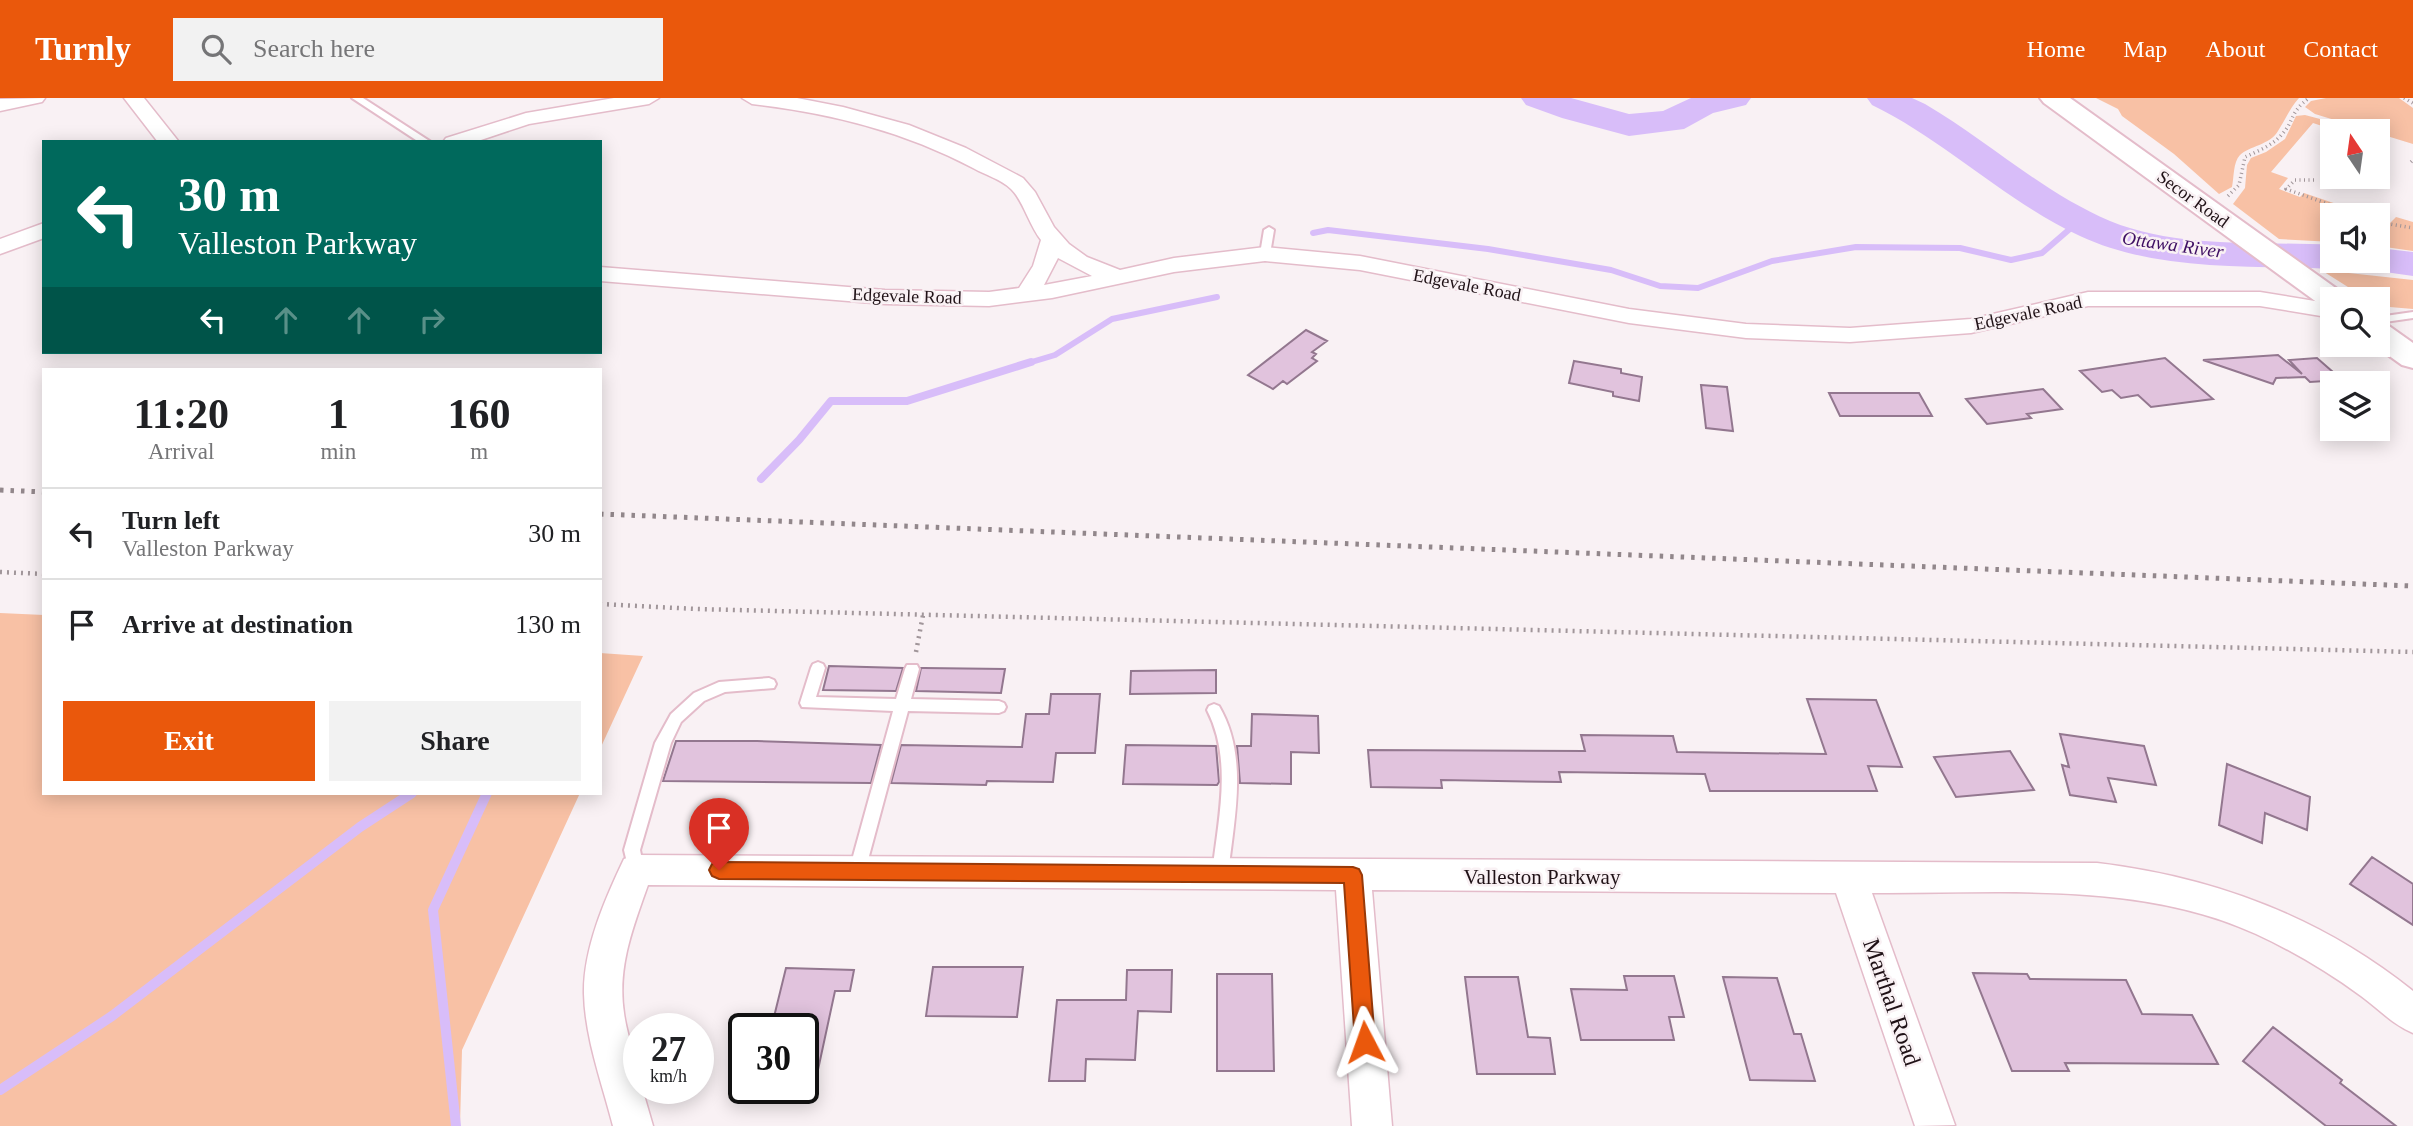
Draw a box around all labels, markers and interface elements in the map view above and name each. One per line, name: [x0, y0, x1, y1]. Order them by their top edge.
search box: [173, 18, 663, 81]
icon: search: [197, 30, 235, 68]
text: Turnly: [35, 31, 131, 67]
text: Search here: [253, 34, 375, 63]
text: Home: [2027, 36, 2085, 62]
text: Map: [2123, 36, 2167, 62]
text: About: [2205, 36, 2265, 62]
text: Contact: [2303, 36, 2378, 62]
north arrow: [2320, 119, 2390, 189]
map controls: [2320, 119, 2390, 441]
street label: Secor Road: [2153, 166, 2233, 232]
text: 30 m: [178, 167, 280, 222]
icon: left: [63, 168, 154, 259]
button: sound: [2320, 203, 2390, 273]
text: Valleston Parkway: [178, 225, 417, 261]
water label: Ottawa River: [2121, 227, 2225, 262]
street label: Edgevale Road: [1411, 265, 1523, 305]
street label: Edgevale Road: [852, 284, 962, 308]
button: search: [2320, 287, 2390, 357]
street label: Edgevale Road: [1972, 292, 2084, 334]
icon: left: [194, 301, 232, 339]
icon: ahead: [267, 301, 305, 339]
icon: ahead: [340, 301, 378, 339]
icon: right: [413, 301, 451, 339]
button: layers: [2320, 371, 2390, 441]
text: 11:20: [133, 391, 229, 437]
text: 1: [328, 391, 349, 437]
text: 160: [448, 391, 511, 437]
text: Arrival: [148, 439, 214, 464]
text: min: [320, 439, 356, 464]
text: m: [470, 439, 488, 464]
text: Turn left: [122, 506, 220, 535]
icon: left: [63, 515, 101, 553]
text: 30 m: [528, 519, 581, 548]
text: Valleston Parkway: [122, 536, 294, 561]
icon: arrive: [63, 606, 101, 644]
text: Arrive at destination: [122, 610, 353, 639]
text: 130 m: [515, 610, 581, 639]
button: Exit: [63, 701, 315, 781]
button: Share: [329, 701, 581, 781]
pin: [689, 798, 749, 870]
icon: arrive: [700, 809, 738, 847]
street label: Valleston Parkway: [1464, 865, 1621, 889]
street label: Marthal Road: [1858, 935, 1926, 1069]
position arrow: [1328, 1005, 1402, 1079]
speed limit sign: 30: [728, 1013, 819, 1104]
text: 27: [651, 1030, 686, 1069]
text: km/h: [650, 1066, 687, 1086]

